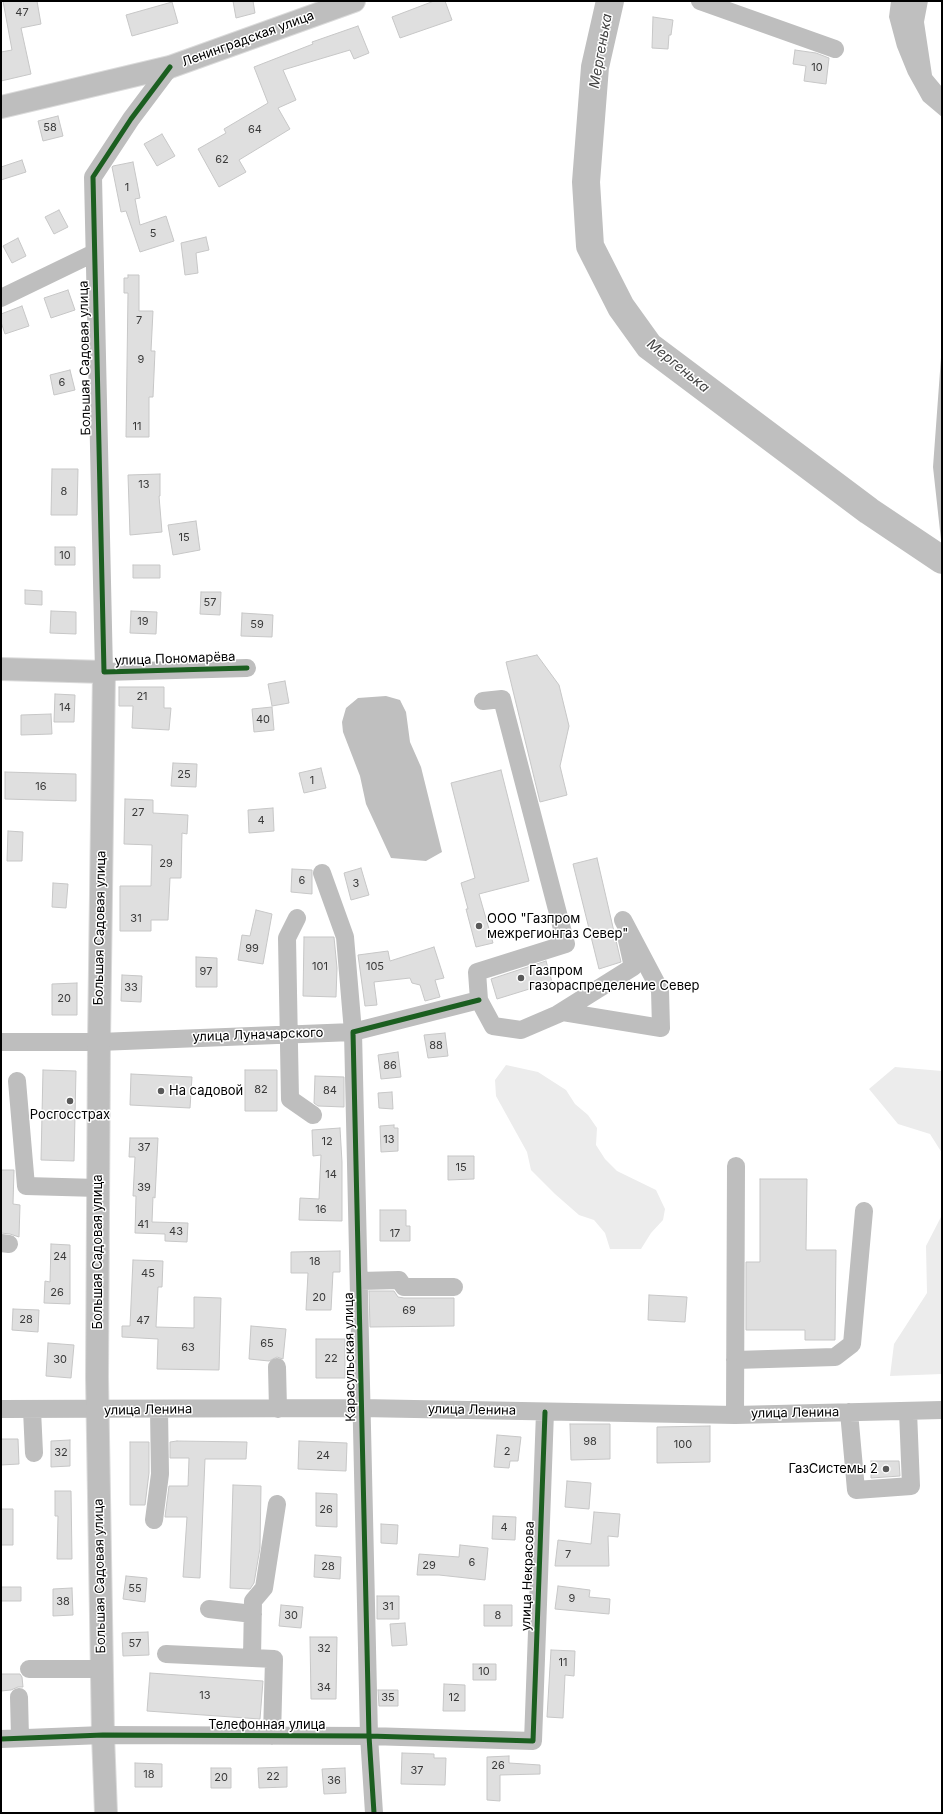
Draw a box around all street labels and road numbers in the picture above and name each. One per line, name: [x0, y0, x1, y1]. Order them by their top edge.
street label: Ленинградская улица: [180, 8, 316, 70]
street label: Большая Садовая улица: [76, 280, 94, 436]
street label: улица Пономарёва: [114, 649, 236, 669]
street label: Большая Садовая улица: [91, 850, 109, 1006]
street label: улица Луначарского: [192, 1025, 324, 1045]
street label: Большая Садовая улица: [90, 1175, 106, 1329]
street label: Карасульская улица: [341, 1292, 359, 1422]
street label: улица Ленина: [104, 1401, 192, 1419]
street label: улица Ленина: [428, 1401, 516, 1419]
street label: улица Ленина: [751, 1404, 839, 1422]
street label: Большая Садовая улица: [91, 1498, 109, 1654]
street label: улица Некрасова: [518, 1521, 538, 1631]
street label: Телефонная улица: [208, 1717, 326, 1733]

